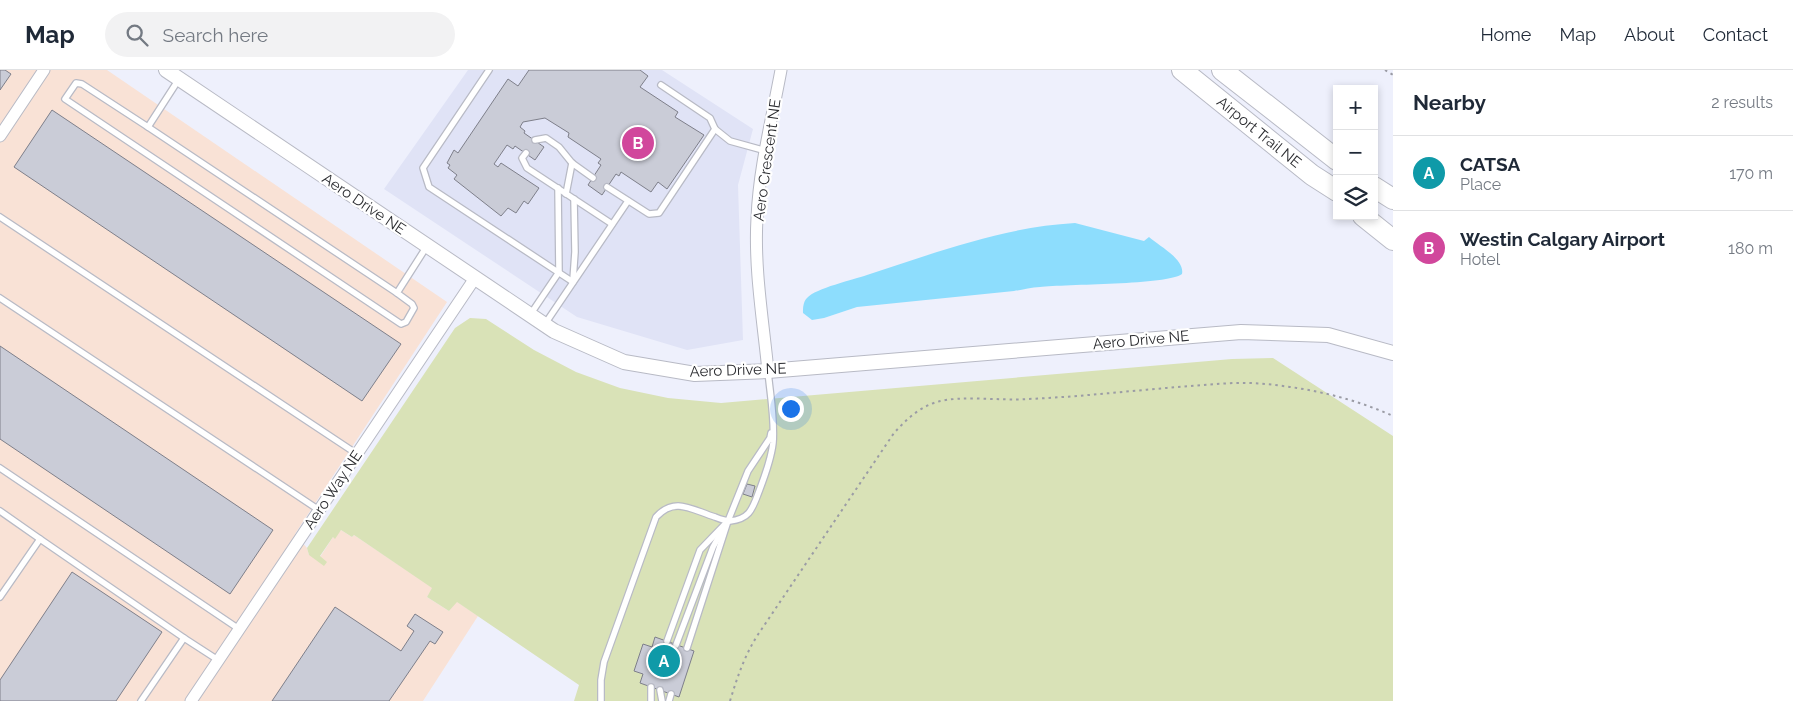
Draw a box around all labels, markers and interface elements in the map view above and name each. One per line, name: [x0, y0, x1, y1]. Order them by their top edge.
search box: [105, 12, 455, 57]
text: Map: [25, 20, 75, 49]
icon: search: [123, 21, 151, 49]
text: Search here: [163, 24, 268, 46]
text: Home: [1480, 24, 1531, 45]
text: Map: [1559, 24, 1596, 45]
text: About: [1624, 24, 1675, 45]
text: Contact: [1703, 24, 1768, 45]
map controls: [1333, 85, 1378, 220]
button: +: [1333, 85, 1378, 130]
text: Nearby: [1413, 90, 1486, 115]
street label: Airport Trail NE: [1213, 93, 1305, 172]
text: 2 results: [1711, 93, 1773, 112]
street label: Aero Crescent NE: [750, 98, 784, 222]
pin: B: [622, 124, 654, 162]
button: −: [1333, 130, 1378, 175]
text: CATSA: [1460, 153, 1520, 175]
text: A: [1424, 164, 1434, 183]
text: 170 m: [1729, 164, 1773, 183]
street label: Aero Drive NE: [319, 169, 409, 239]
button: layers: [1333, 175, 1378, 220]
text: Place: [1460, 175, 1501, 194]
text: Westin Calgary Airport: [1460, 228, 1665, 250]
text: B: [1424, 239, 1434, 258]
text: 180 m: [1728, 239, 1773, 258]
text: Hotel: [1460, 250, 1500, 269]
street label: Aero Drive NE: [1092, 327, 1190, 353]
street label: Aero Drive NE: [689, 359, 787, 381]
your location: [778, 396, 804, 422]
street label: Aero Way NE: [300, 447, 366, 533]
pin: A: [648, 642, 680, 680]

